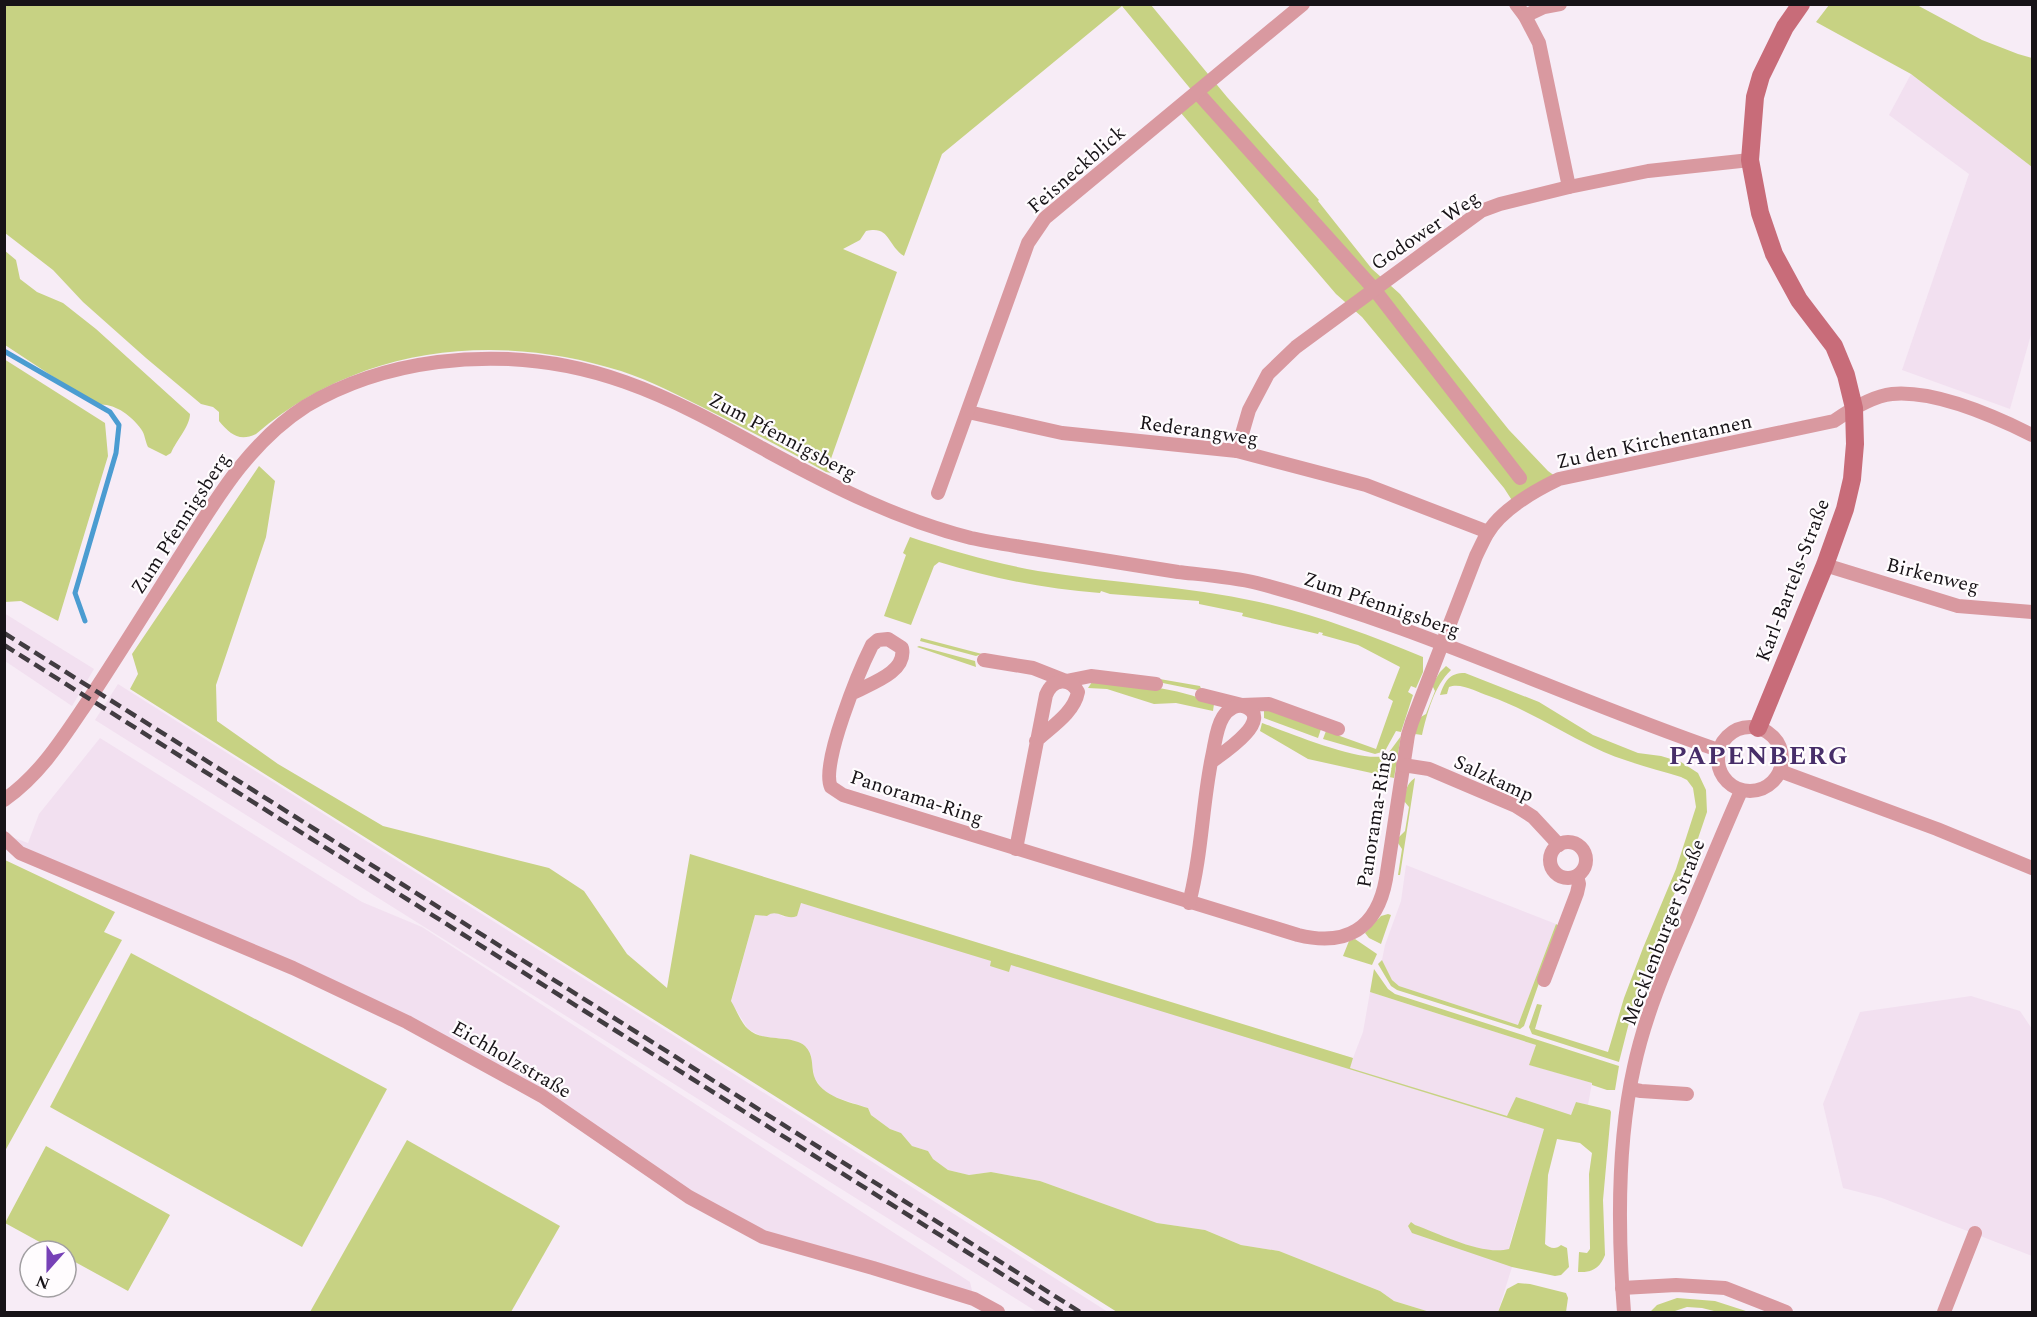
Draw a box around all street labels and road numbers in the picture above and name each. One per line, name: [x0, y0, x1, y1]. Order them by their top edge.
street label: Feisneckblick: [1021, 118, 1133, 221]
street label: Godower Weg: [1365, 183, 1486, 278]
street label: Zum Pfennigsberg: [703, 385, 862, 489]
street label: Zu den Kirchentannen: [1554, 407, 1755, 477]
street label: Rederangweg: [1137, 408, 1260, 454]
street label: Zum Pfennigsberg: [124, 447, 238, 600]
street label: Karl-Bartels-Straße: [1748, 494, 1838, 666]
street label: Birkenweg: [1883, 550, 1982, 602]
street label: Zum Pfennigsberg: [1299, 564, 1464, 646]
street label: Salzkamp: [1449, 747, 1539, 811]
street label: Panorama-Ring: [1349, 748, 1401, 890]
street label: Panorama-Ring: [846, 762, 987, 834]
street label: Mecklenburger Straße: [1614, 835, 1713, 1030]
street label: Eichholzstraße: [446, 1013, 577, 1106]

